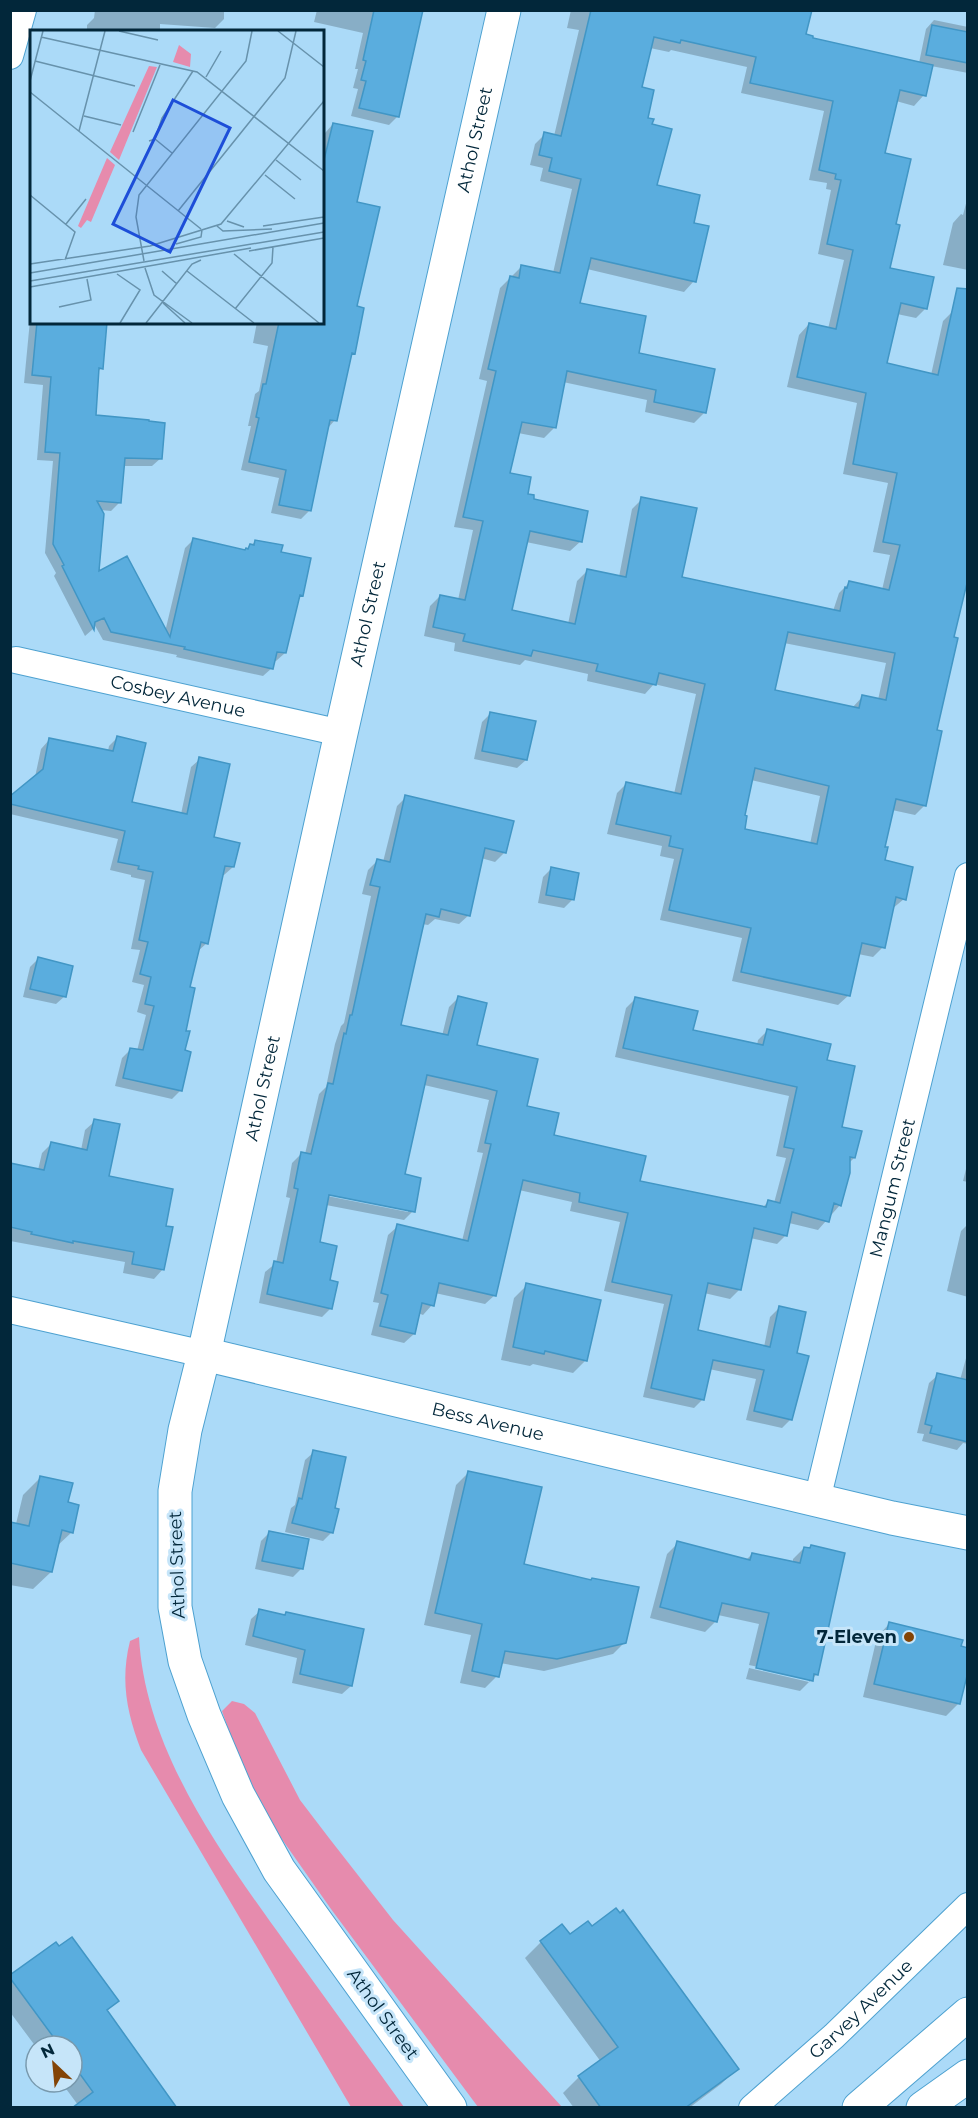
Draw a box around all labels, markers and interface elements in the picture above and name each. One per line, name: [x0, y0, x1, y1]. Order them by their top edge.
inset map: [30, 30, 324, 324]
street label: Athol Street: [452, 85, 497, 195]
street label: Athol Street: [345, 559, 390, 669]
street label: Cosbey Avenue: [108, 671, 248, 722]
street label: Athol Street: [240, 1033, 285, 1143]
street label: Mangum Street: [865, 1116, 920, 1260]
street label: Bess Avenue: [430, 1398, 547, 1446]
street label: Athol Street: [164, 1511, 190, 1619]
place label: 7-Eleven: [817, 1626, 897, 1648]
marker: 7-Eleven: [902, 1630, 916, 1644]
street label: Garvey Avenue: [805, 1955, 917, 2064]
street label: Athol Street: [342, 1964, 424, 2064]
north arrow: [24, 2034, 84, 2094]
text: N: [38, 2040, 58, 2062]

